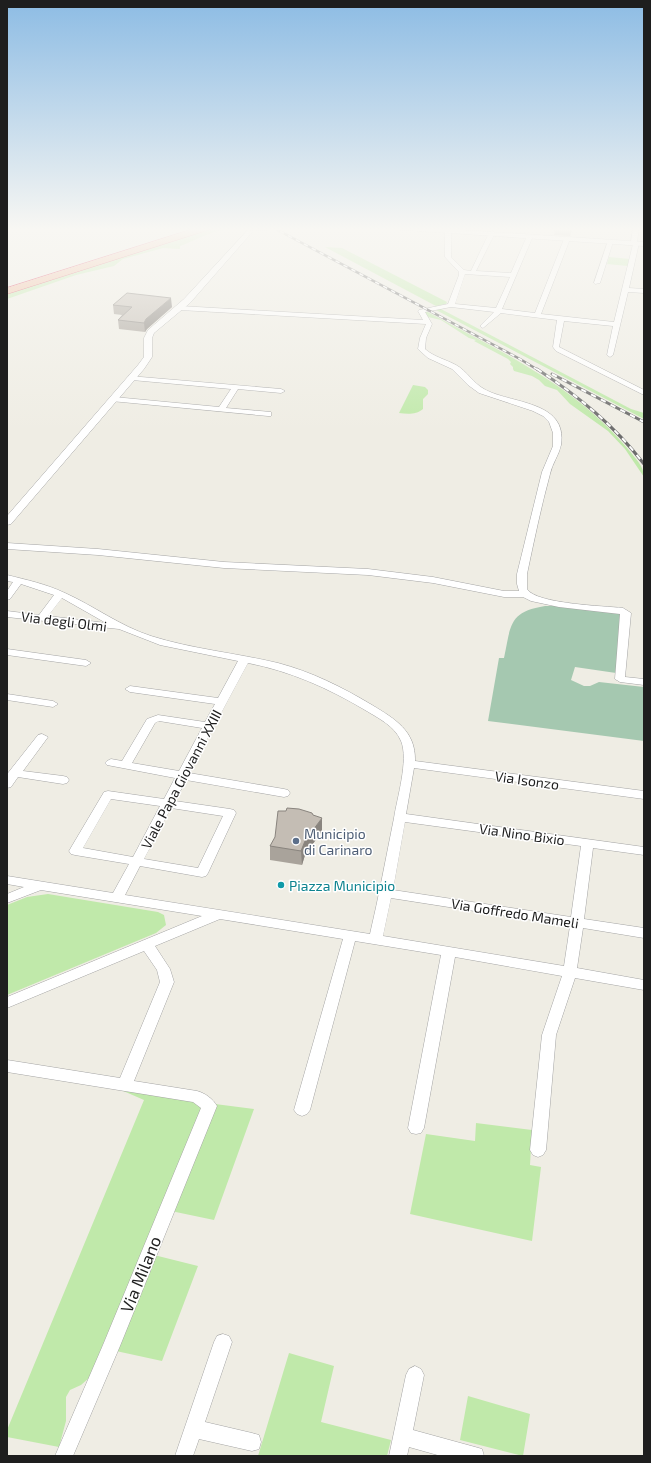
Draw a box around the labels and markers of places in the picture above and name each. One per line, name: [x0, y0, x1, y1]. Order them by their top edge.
place label: Municipio di Carinaro: [304, 825, 373, 858]
marker: Municipio di Carinaro: [291, 836, 301, 846]
place label: Piazza Municipio: [289, 877, 395, 894]
marker: Piazza Municipio: [276, 880, 286, 890]

